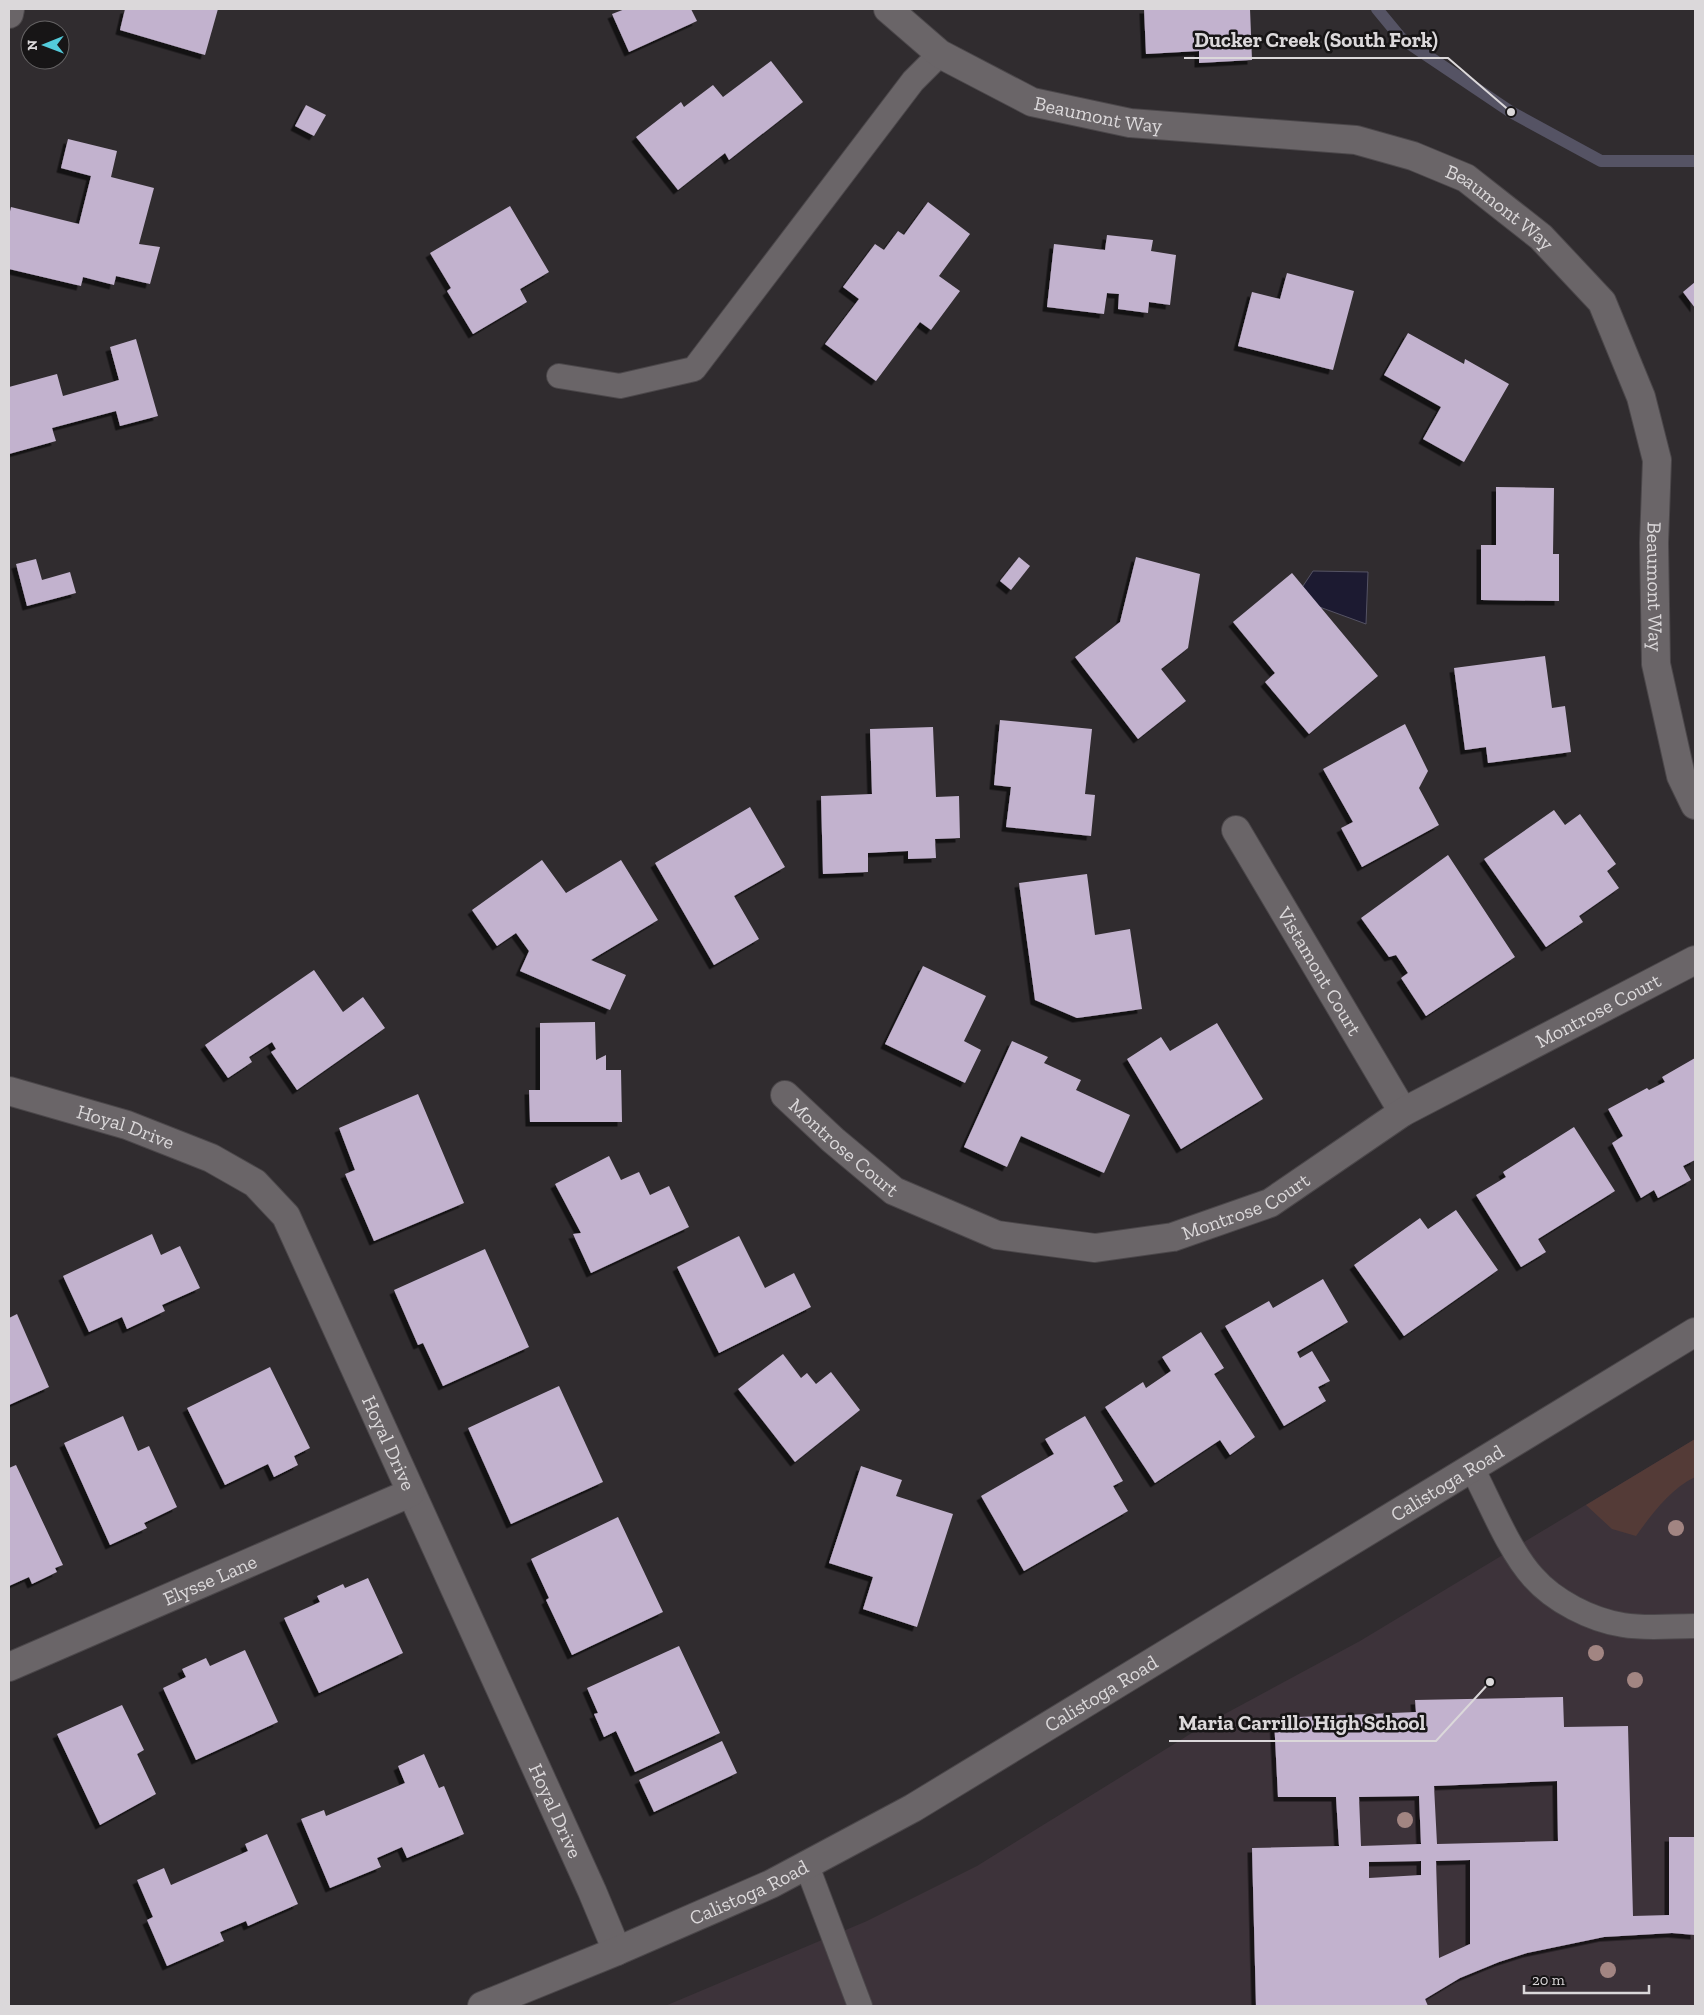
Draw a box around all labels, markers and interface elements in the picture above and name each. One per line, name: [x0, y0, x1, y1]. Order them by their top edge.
north arrow: [20, 20, 70, 70]
callout: Ducker Creek (South Fork): [1184, 22, 1448, 58]
text: Ducker Creek (South Fork): [1194, 27, 1438, 52]
text: N: [24, 39, 41, 51]
street label: Beaumont Way: [1032, 91, 1164, 137]
street label: Beaumont Way: [1442, 159, 1560, 256]
street label: Beaumont Way: [1642, 521, 1668, 653]
street label: Vistamont Court: [1272, 902, 1367, 1040]
street label: Montrose Court: [1532, 968, 1666, 1053]
street label: Montrose Court: [784, 1093, 904, 1202]
street label: Hoyal Drive: [74, 1099, 178, 1154]
street label: Montrose Court: [1179, 1167, 1315, 1245]
street label: Hoyal Drive: [357, 1392, 421, 1494]
street label: Calistoga Road: [1386, 1439, 1508, 1526]
street label: Elysse Lane: [159, 1549, 260, 1611]
street label: Calistoga Road: [1040, 1650, 1162, 1737]
callout: Maria Carrillo High School: [1169, 1705, 1436, 1741]
text: Maria Carrillo High School: [1178, 1710, 1426, 1735]
street label: Hoyal Drive: [524, 1760, 588, 1862]
street label: Calistoga Road: [686, 1854, 812, 1930]
scale bar: [1524, 1962, 1649, 1994]
text: 20 m: [1532, 1971, 1565, 1989]

